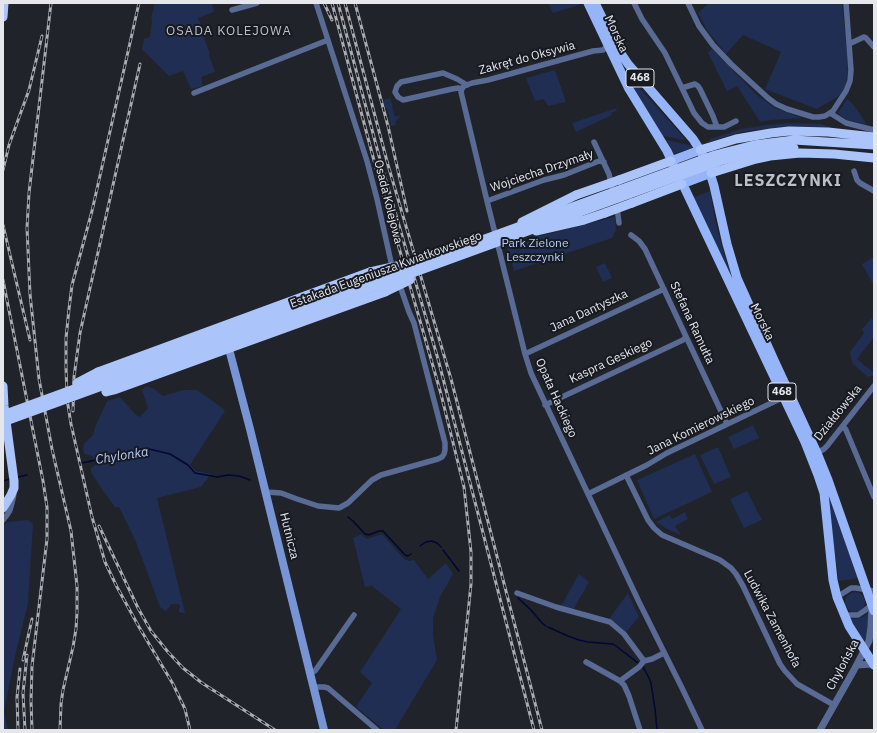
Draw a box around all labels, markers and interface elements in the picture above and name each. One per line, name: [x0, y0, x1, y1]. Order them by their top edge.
street label: Morska: [601, 13, 631, 55]
district label: OSADA KOLEJOWA: [166, 23, 292, 39]
street label: Zakręt do Oksywia: [477, 38, 577, 78]
road number: 468: [626, 69, 654, 87]
street label: Wojciecha Drzymały: [489, 147, 595, 195]
street label: Osada Kolejowa: [371, 159, 405, 245]
district label: LESZCZYNKI: [734, 171, 842, 191]
street label: Estakada Eugeniusza Kwiatkowskiego: [288, 229, 484, 311]
park label: Park Zielone Leszczynki: [501, 237, 569, 265]
street label: Stefana Ramułta: [667, 280, 717, 366]
street label: Jana Dantyszka: [548, 287, 630, 335]
street label: Morska: [747, 301, 777, 343]
street label: Kaspra Geskiego: [567, 335, 655, 387]
street label: Opata Hackiego: [532, 356, 580, 440]
street label: Działdowska: [811, 382, 865, 444]
road number: 468: [768, 383, 796, 401]
street label: Jana Komierowskiego: [645, 394, 757, 458]
water label: Chylonka: [94, 444, 150, 468]
street label: Hutnicza: [276, 511, 302, 561]
street label: Ludwika Zamenhofa: [740, 568, 804, 670]
street label: Chylońska: [824, 637, 862, 693]

